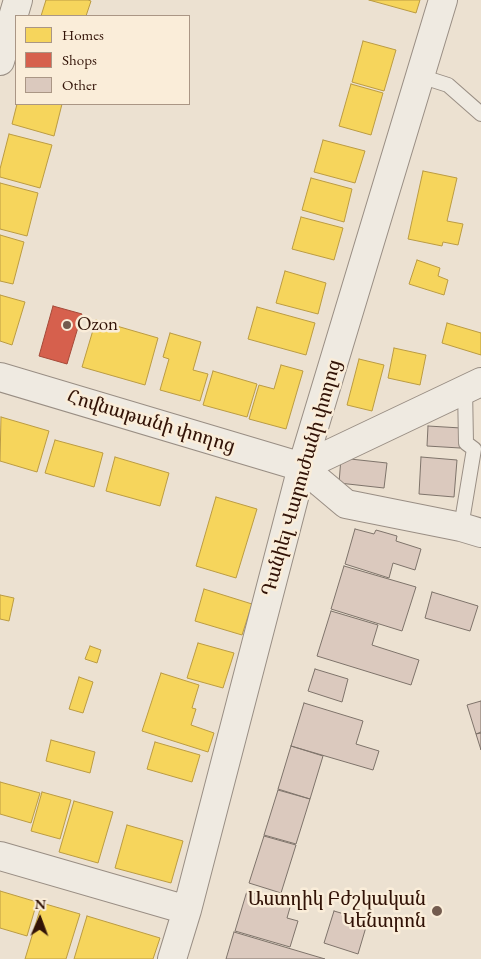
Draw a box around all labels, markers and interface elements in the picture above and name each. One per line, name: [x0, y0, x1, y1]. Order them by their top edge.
legend: [15, 15, 190, 105]
text: Homes: [62, 25, 104, 44]
text: Shops: [62, 50, 97, 69]
text: Other: [62, 75, 97, 94]
place label: Ozon: [77, 314, 118, 336]
marker: Ozon: [61, 319, 73, 331]
street label: Դանիել Վարուժանի փողոց: [257, 357, 347, 599]
street label: Հովնաթանի փողոց: [64, 386, 238, 458]
place label: Աստղիկ Բժշկական Կենտրոն: [248, 889, 426, 933]
north arrow: [15, 894, 65, 944]
text: N: [35, 895, 46, 913]
marker: Աստղիկ Բժշկական Կենտրոն: [430, 904, 444, 918]

